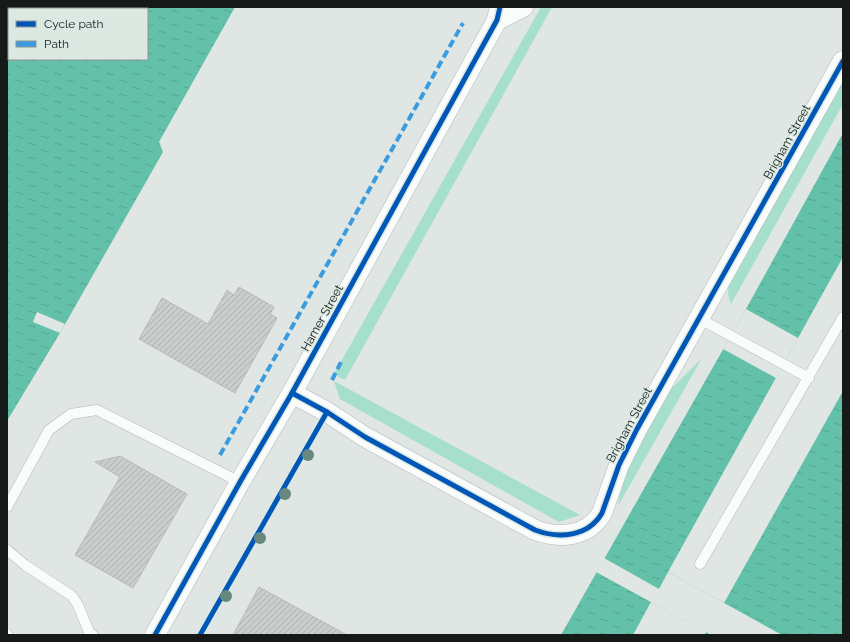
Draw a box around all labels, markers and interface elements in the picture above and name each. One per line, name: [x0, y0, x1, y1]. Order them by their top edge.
legend: [8, 8, 148, 60]
text: Cycle path: [44, 17, 103, 31]
text: Path: [44, 37, 69, 51]
street label: Brigham Street: [761, 102, 813, 182]
street label: Hamer Street: [298, 282, 346, 354]
street label: Brigham Street: [603, 385, 655, 465]

